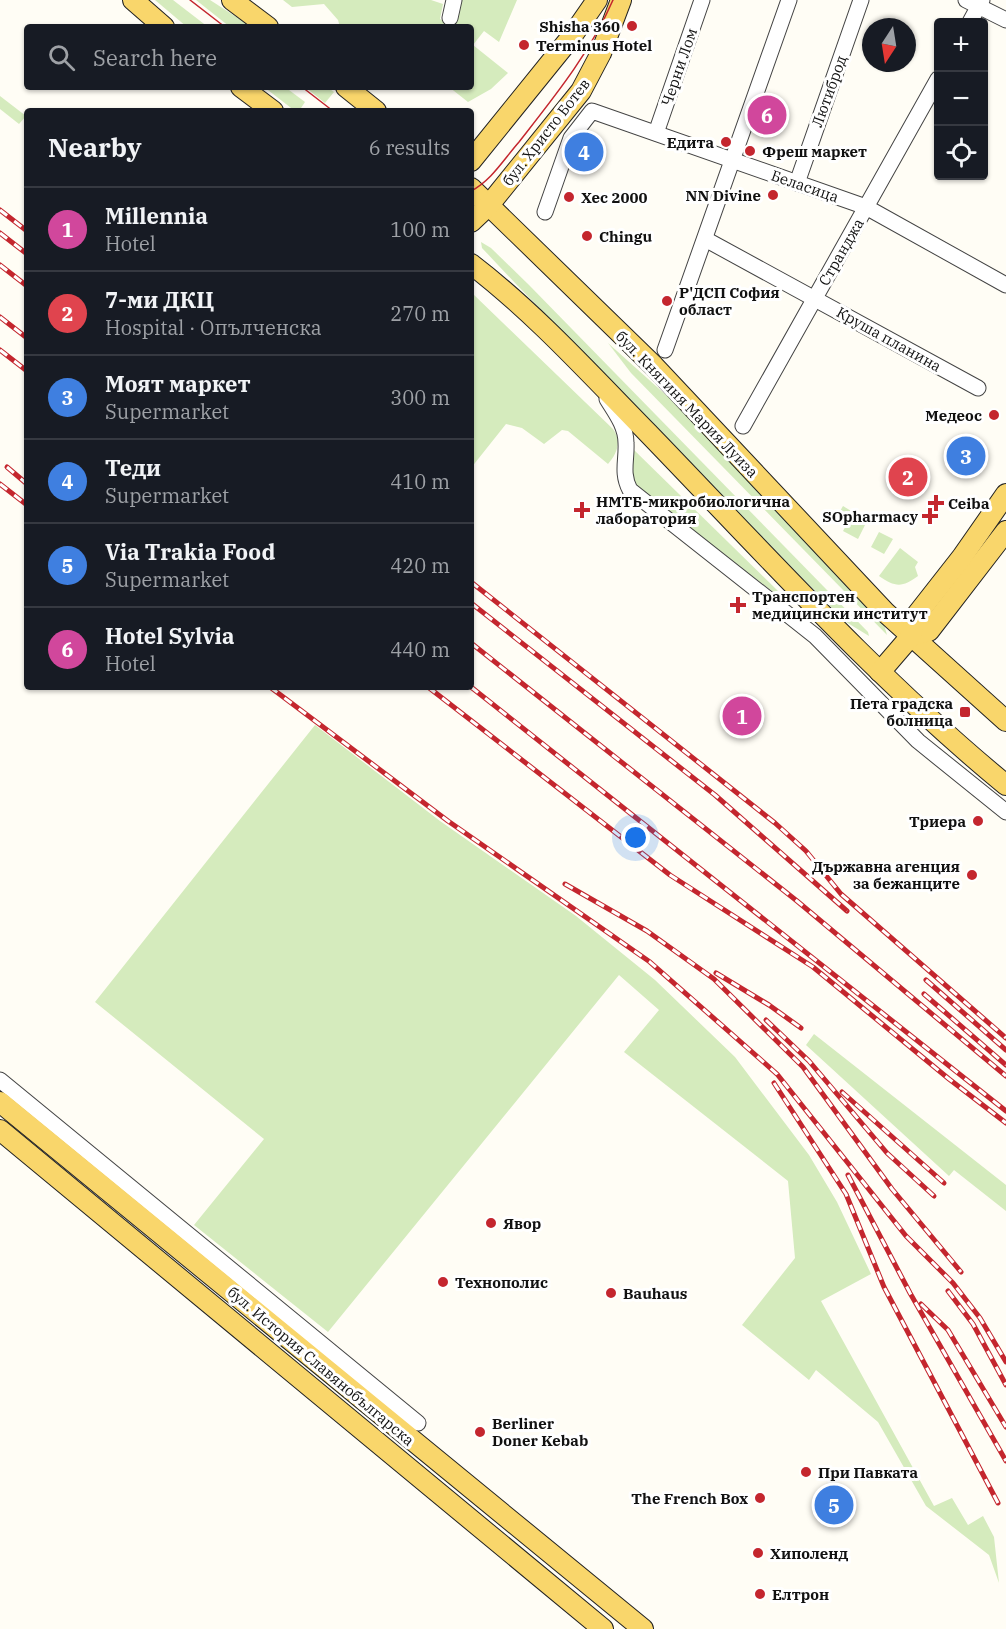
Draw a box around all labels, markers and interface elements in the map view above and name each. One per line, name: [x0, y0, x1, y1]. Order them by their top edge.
place label: Shisha 360: [539, 17, 620, 36]
north arrow: [862, 18, 916, 72]
map controls: [934, 18, 988, 180]
button: +: [934, 18, 988, 72]
marker: Shisha 360: [625, 19, 639, 33]
search box: [24, 24, 474, 90]
street label: Черни Лом: [657, 25, 701, 109]
place label: Terminus Hotel: [536, 36, 652, 55]
marker: Terminus Hotel: [517, 38, 531, 52]
icon: search: [45, 41, 78, 74]
text: Search here: [93, 43, 217, 72]
street label: Лютиброд: [807, 52, 851, 130]
button: −: [934, 72, 988, 126]
street label: бул. Христо Ботев: [498, 75, 594, 189]
pin: 6: [748, 92, 786, 138]
button: locate: [934, 126, 988, 180]
text: Nearby: [48, 130, 142, 164]
pin: 4: [564, 130, 604, 174]
place label: Едита: [667, 133, 714, 152]
text: 6 results: [369, 134, 450, 161]
marker: Едита: [719, 135, 733, 149]
place label: Фреш маркет: [762, 142, 867, 161]
marker: Фреш маркет: [743, 144, 757, 158]
street label: Беласица: [769, 166, 841, 206]
place label: NN Divine: [686, 186, 761, 205]
place label: Хес 2000: [581, 188, 648, 207]
marker: NN Divine: [766, 188, 780, 202]
marker: Хес 2000: [562, 190, 576, 204]
text: Millennia: [105, 201, 208, 230]
street label: Странджа: [814, 215, 868, 289]
text: 1: [62, 216, 74, 243]
text: 100 m: [390, 216, 450, 243]
place label: Chingu: [599, 227, 652, 246]
marker: Chingu: [580, 229, 594, 243]
text: Hotel: [105, 230, 156, 257]
place label: Р'ДСП София област: [679, 283, 780, 319]
text: 7-ми ДКЦ: [105, 285, 214, 314]
marker: Р'ДСП София област: [660, 294, 674, 308]
text: 2: [62, 300, 74, 327]
text: 270 m: [390, 300, 450, 327]
street label: Круша планина: [833, 302, 945, 376]
text: Hospital · Опълченска: [105, 314, 322, 341]
street label: бул. Княгиня Мария Луиза: [612, 327, 762, 481]
text: Моят маркет: [105, 369, 251, 398]
text: 3: [62, 384, 74, 411]
text: 300 m: [390, 384, 450, 411]
text: Supermarket: [105, 398, 229, 425]
place label: Медеос: [925, 406, 982, 425]
marker: Медеос: [987, 408, 1001, 422]
pin: 3: [946, 434, 986, 478]
text: Теди: [105, 453, 161, 482]
pin: 2: [888, 454, 928, 500]
text: 4: [62, 468, 74, 495]
text: 410 m: [390, 468, 450, 495]
text: Supermarket: [105, 482, 229, 509]
place label: НМТБ-микробиологична лаборатория: [595, 492, 790, 528]
place label: Ceiba: [948, 494, 990, 513]
marker: Ceiba: [929, 496, 943, 510]
marker: НМТБ-микробиологична лаборатория: [573, 501, 591, 519]
place label: SOpharmacy: [822, 507, 918, 526]
marker: SOpharmacy: [923, 509, 937, 523]
text: Via Trakia Food: [105, 537, 275, 566]
text: 5: [62, 552, 74, 579]
text: 420 m: [390, 552, 450, 579]
text: Supermarket: [105, 566, 229, 593]
place label: Транспортен медицински институт: [752, 587, 928, 623]
marker: Транспортен медицински институт: [729, 596, 747, 614]
text: Hotel Sylvia: [105, 621, 235, 650]
text: 6: [62, 636, 74, 663]
text: 440 m: [390, 636, 450, 663]
text: Hotel: [105, 650, 156, 677]
pin: 1: [722, 694, 762, 738]
place label: Пета градска болница: [850, 694, 953, 730]
marker: Пета градска болница: [958, 705, 972, 719]
place label: Триера: [909, 812, 966, 831]
marker: Триера: [971, 814, 985, 828]
your location: [621, 823, 650, 852]
place label: Държавна агенция за бежанците: [812, 857, 960, 893]
marker: Държавна агенция за бежанците: [965, 868, 979, 882]
place label: Явор: [503, 1214, 541, 1233]
marker: Явор: [484, 1216, 498, 1230]
place label: Технополис: [455, 1273, 548, 1292]
marker: Технополис: [436, 1275, 450, 1289]
street label: бул. История Славянобългарска: [224, 1282, 418, 1450]
place label: Bauhaus: [623, 1284, 688, 1303]
marker: Bauhaus: [604, 1286, 618, 1300]
place label: Berliner Doner Kebab: [492, 1414, 588, 1450]
marker: Berliner Doner Kebab: [473, 1425, 487, 1439]
place label: При Павката: [818, 1463, 919, 1482]
marker: При Павката: [799, 1465, 813, 1479]
pin: 5: [814, 1482, 854, 1528]
place label: The French Box: [631, 1489, 748, 1508]
marker: The French Box: [753, 1491, 767, 1505]
place label: Хиполенд: [770, 1544, 849, 1563]
marker: Хиполенд: [751, 1546, 765, 1560]
place label: Елтрон: [772, 1585, 829, 1604]
marker: Елтрон: [753, 1587, 767, 1601]

